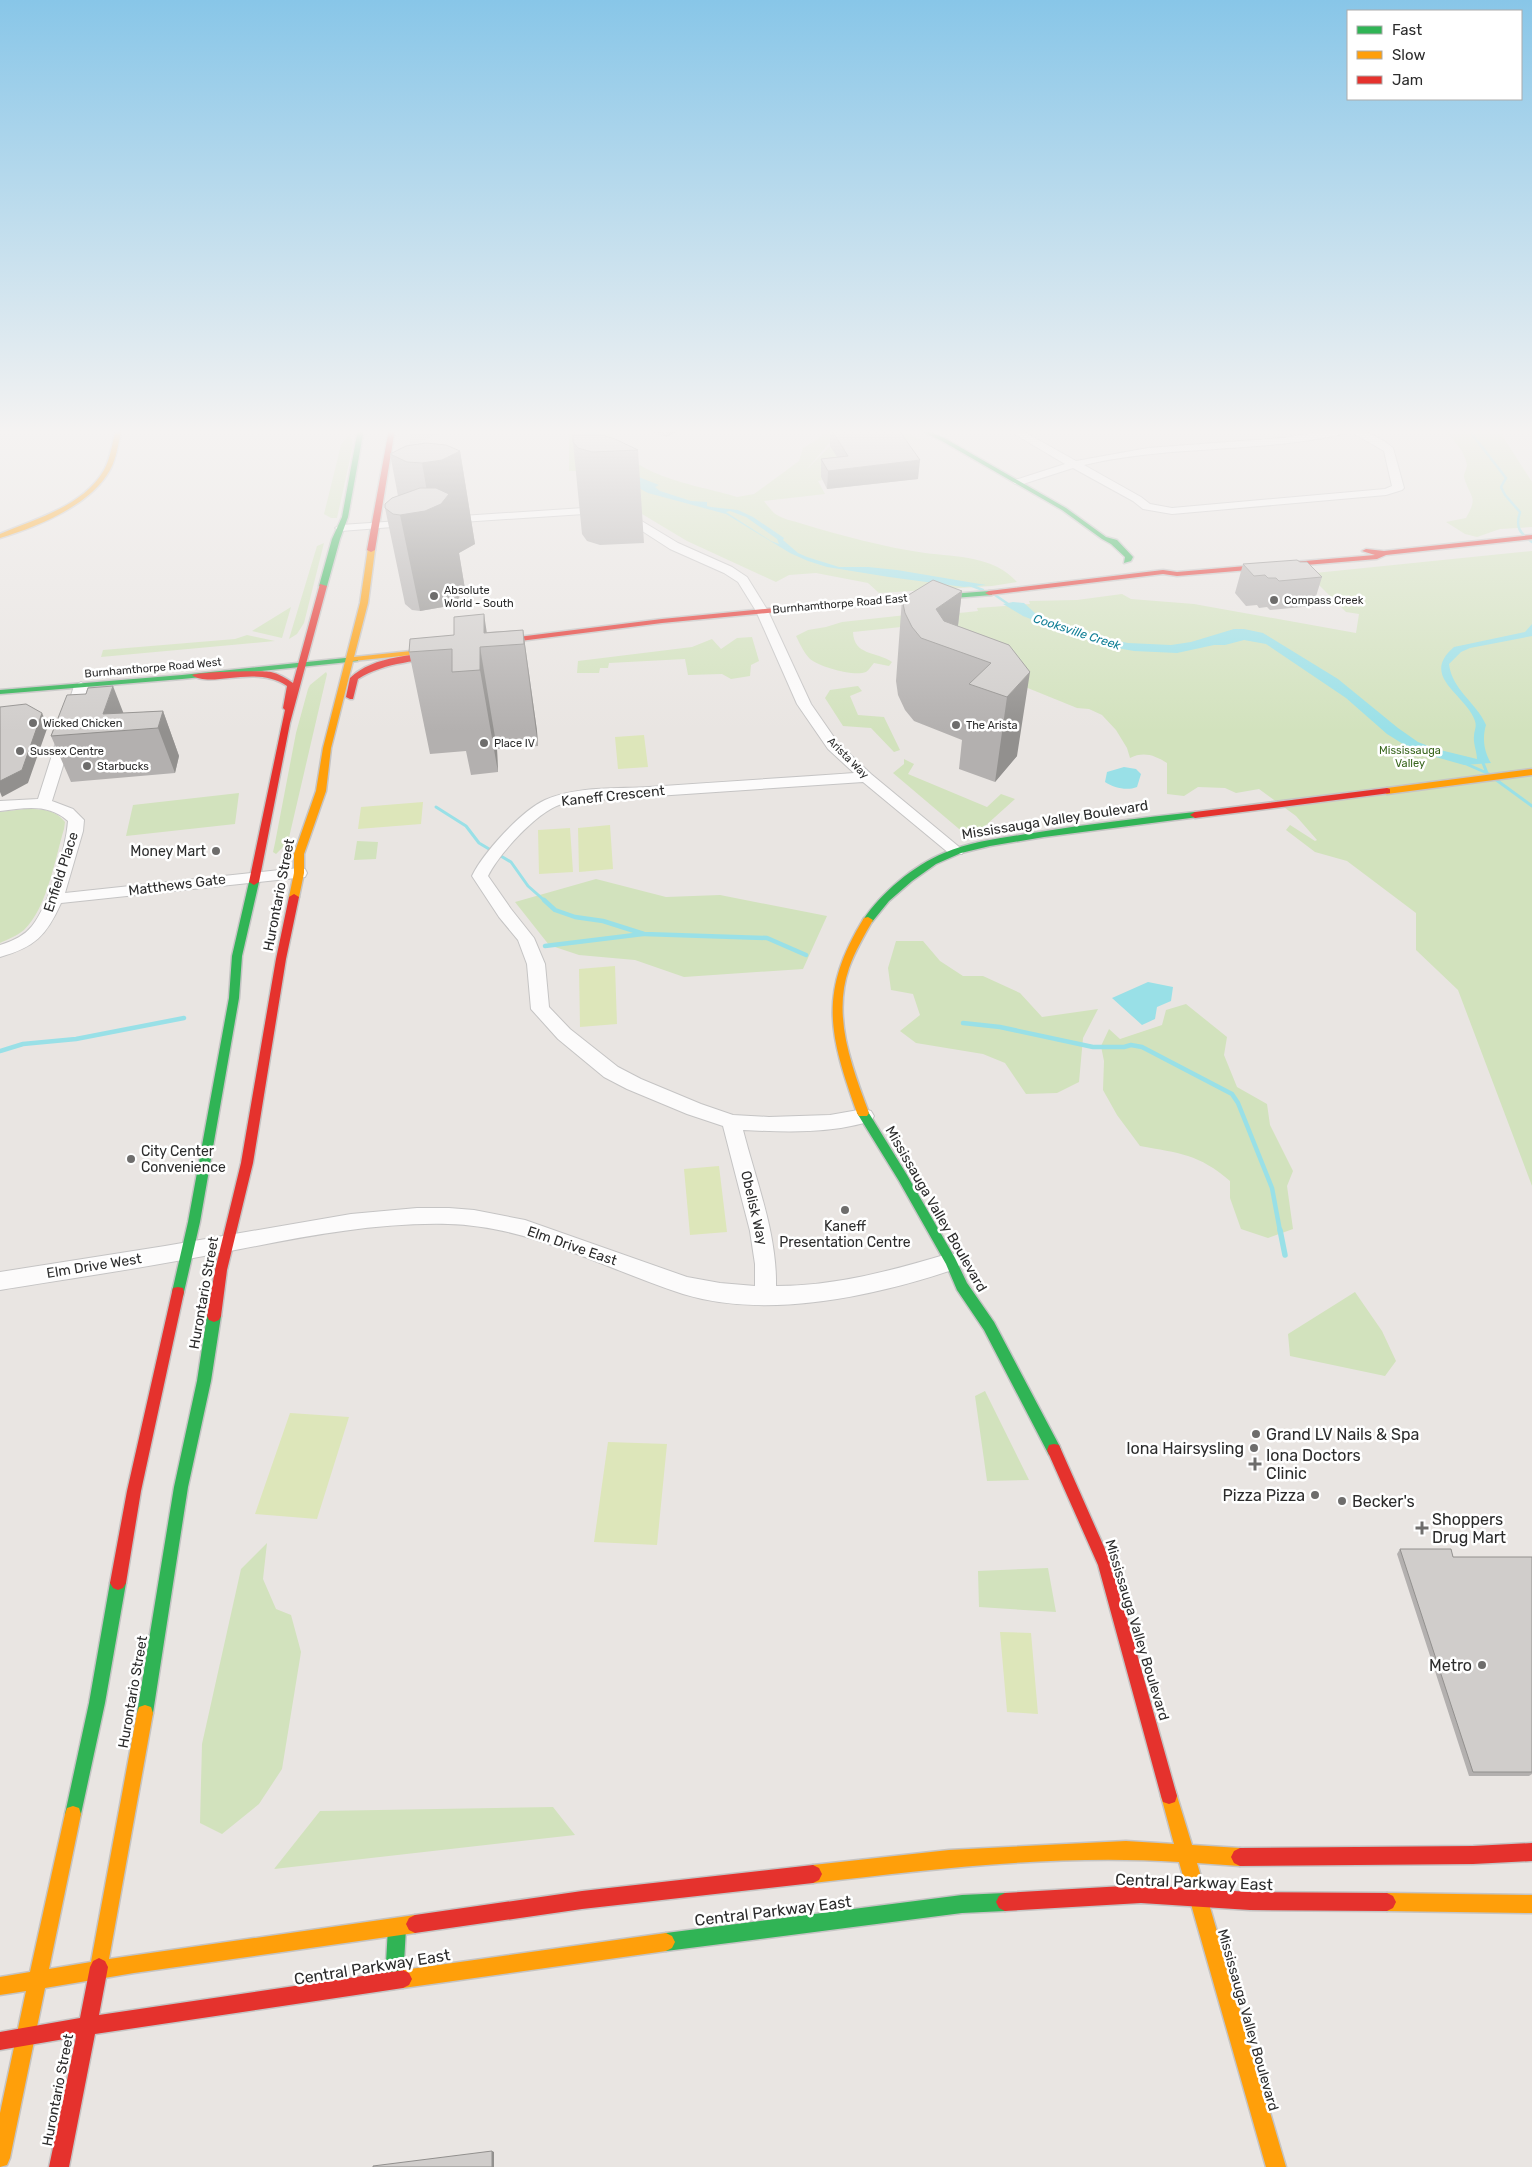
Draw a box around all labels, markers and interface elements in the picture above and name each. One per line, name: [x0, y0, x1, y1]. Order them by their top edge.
legend: [1347, 10, 1522, 100]
text: Fast: [1392, 21, 1422, 39]
text: Slow: [1392, 46, 1425, 64]
text: Jam: [1392, 71, 1423, 89]
place label: Absolute World - South: [444, 584, 514, 610]
marker: Absolute World - South: [428, 590, 440, 602]
street label: Burnhamthorpe Road East: [772, 592, 909, 616]
marker: Compass Creek: [1268, 594, 1280, 606]
place label: Compass Creek: [1284, 594, 1364, 607]
water label: Cooksville Creek: [1032, 611, 1123, 653]
street label: Burnhamthorpe Road West: [84, 655, 223, 680]
marker: Wicked Chicken: [27, 717, 39, 729]
place label: Wicked Chicken: [43, 717, 122, 730]
marker: The Arista: [950, 719, 962, 731]
place label: The Arista: [966, 719, 1018, 732]
street label: Arista Way: [825, 735, 871, 781]
marker: Place IV: [478, 737, 490, 749]
place label: Place IV: [494, 737, 535, 750]
park label: Mississauga Valley: [1379, 744, 1441, 770]
marker: Sussex Centre: [14, 745, 26, 757]
place label: Sussex Centre: [30, 745, 104, 758]
marker: Starbucks: [81, 760, 93, 772]
place label: Starbucks: [97, 760, 149, 773]
street label: Kaneff Crescent: [560, 782, 666, 810]
street label: Mississauga Valley Boulevard: [961, 797, 1149, 843]
street label: Enfield Place: [40, 830, 82, 914]
street label: Hurontario Street: [260, 837, 298, 953]
place label: Money Mart: [130, 843, 207, 860]
marker: Money Mart: [210, 845, 222, 857]
street label: Matthews Gate: [127, 871, 227, 899]
street label: Mississauga Valley Boulevard: [882, 1123, 990, 1295]
place label: City Center Convenience: [141, 1143, 226, 1176]
marker: City Center Convenience: [125, 1153, 137, 1165]
street label: Obelisk Way: [737, 1169, 771, 1247]
marker: Kaneff Presentation Centre: [839, 1204, 851, 1216]
place label: Kaneff Presentation Centre: [779, 1218, 911, 1251]
street label: Elm Drive East: [525, 1223, 620, 1269]
street label: Hurontario Street: [186, 1235, 222, 1351]
street label: Elm Drive West: [45, 1250, 143, 1282]
place label: Grand LV Nails & Spa: [1266, 1425, 1419, 1444]
marker: Grand LV Nails & Spa: [1250, 1428, 1262, 1440]
place label: Iona Hairsysling: [1126, 1439, 1244, 1458]
marker: Iona Hairsysling: [1248, 1442, 1260, 1454]
place label: Iona Doctors Clinic: [1266, 1446, 1361, 1483]
marker: Iona Doctors Clinic: [1248, 1457, 1262, 1471]
place label: Pizza Pizza: [1223, 1486, 1305, 1505]
marker: Pizza Pizza: [1309, 1489, 1321, 1501]
place label: Becker's: [1352, 1492, 1415, 1511]
marker: Becker's: [1336, 1495, 1348, 1507]
place label: Shoppers Drug Mart: [1432, 1510, 1506, 1547]
marker: Shoppers Drug Mart: [1416, 1522, 1428, 1534]
street label: Mississauga Valley Boulevard: [1101, 1537, 1173, 1723]
street label: Hurontario Street: [115, 1634, 151, 1750]
place label: Metro: [1429, 1656, 1472, 1675]
marker: Metro: [1476, 1659, 1488, 1671]
street label: Central Parkway East: [1115, 1870, 1273, 1894]
street label: Central Parkway East: [694, 1892, 852, 1930]
street label: Mississauga Valley Boulevard: [1214, 1927, 1282, 2113]
street label: Central Parkway East: [293, 1945, 451, 1989]
street label: Hurontario Street: [39, 2032, 77, 2148]

